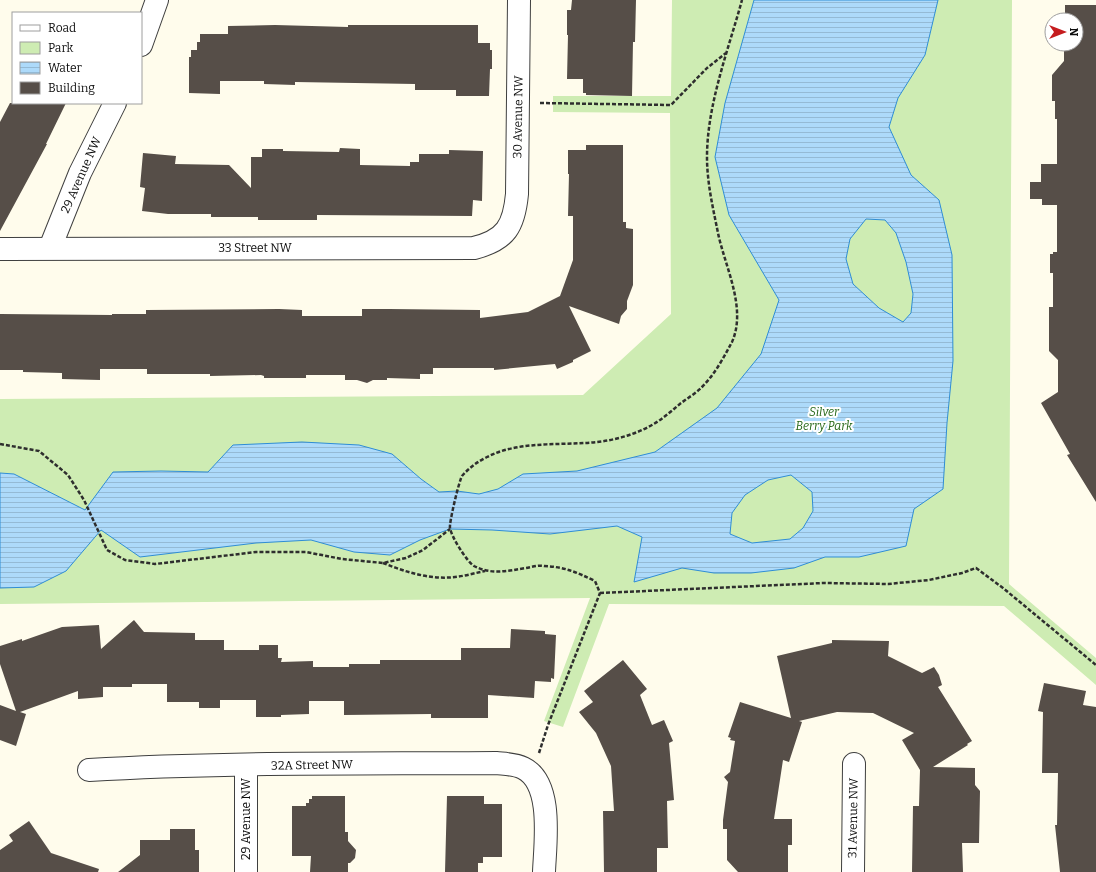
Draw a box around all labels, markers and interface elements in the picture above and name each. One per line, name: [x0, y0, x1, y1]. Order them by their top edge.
legend: [12, 12, 142, 104]
north arrow: [1044, 12, 1084, 52]
text: Road: [48, 21, 76, 35]
text: N: [1067, 28, 1080, 37]
text: Park: [48, 41, 74, 55]
text: Water: [48, 61, 83, 75]
street label: 30 Avenue NW: [510, 75, 526, 159]
text: Building: [48, 81, 95, 95]
street label: 29 Avenue NW: [58, 134, 104, 215]
street label: 33 Street NW: [218, 241, 293, 255]
park label: Silver Berry Park: [796, 405, 853, 433]
street label: 32A Street NW: [271, 757, 354, 773]
street label: 29 Avenue NW: [239, 777, 253, 860]
street label: 31 Avenue NW: [845, 777, 861, 858]

